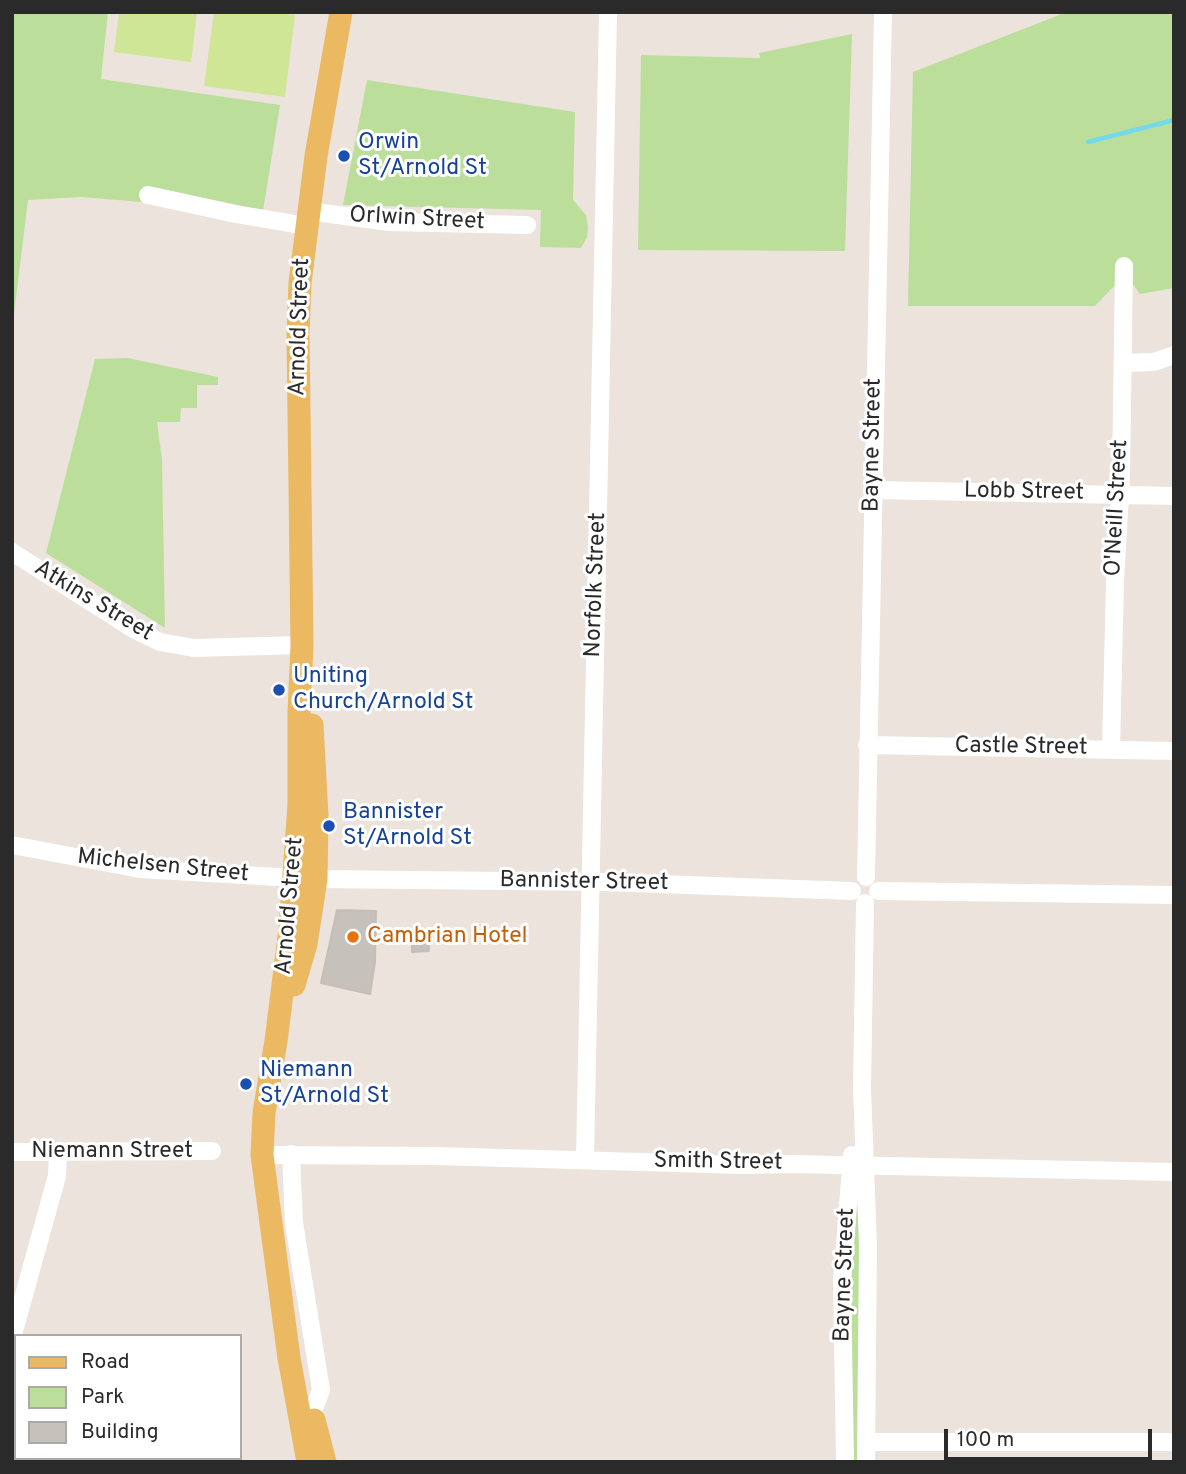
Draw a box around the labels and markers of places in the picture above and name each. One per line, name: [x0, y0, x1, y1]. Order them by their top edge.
place label: Orwin St/Arnold St: [358, 129, 487, 183]
marker: Orwin St/Arnold St: [336, 148, 352, 164]
place label: Uniting Church/Arnold St: [293, 663, 473, 717]
marker: Uniting Church/Arnold St: [271, 682, 287, 698]
place label: Bannister St/Arnold St: [343, 799, 472, 853]
marker: Bannister St/Arnold St: [321, 818, 337, 834]
place label: Cambrian Hotel: [367, 923, 528, 951]
marker: Cambrian Hotel: [345, 929, 361, 945]
place label: Niemann St/Arnold St: [260, 1057, 389, 1111]
marker: Niemann St/Arnold St: [238, 1076, 254, 1092]

